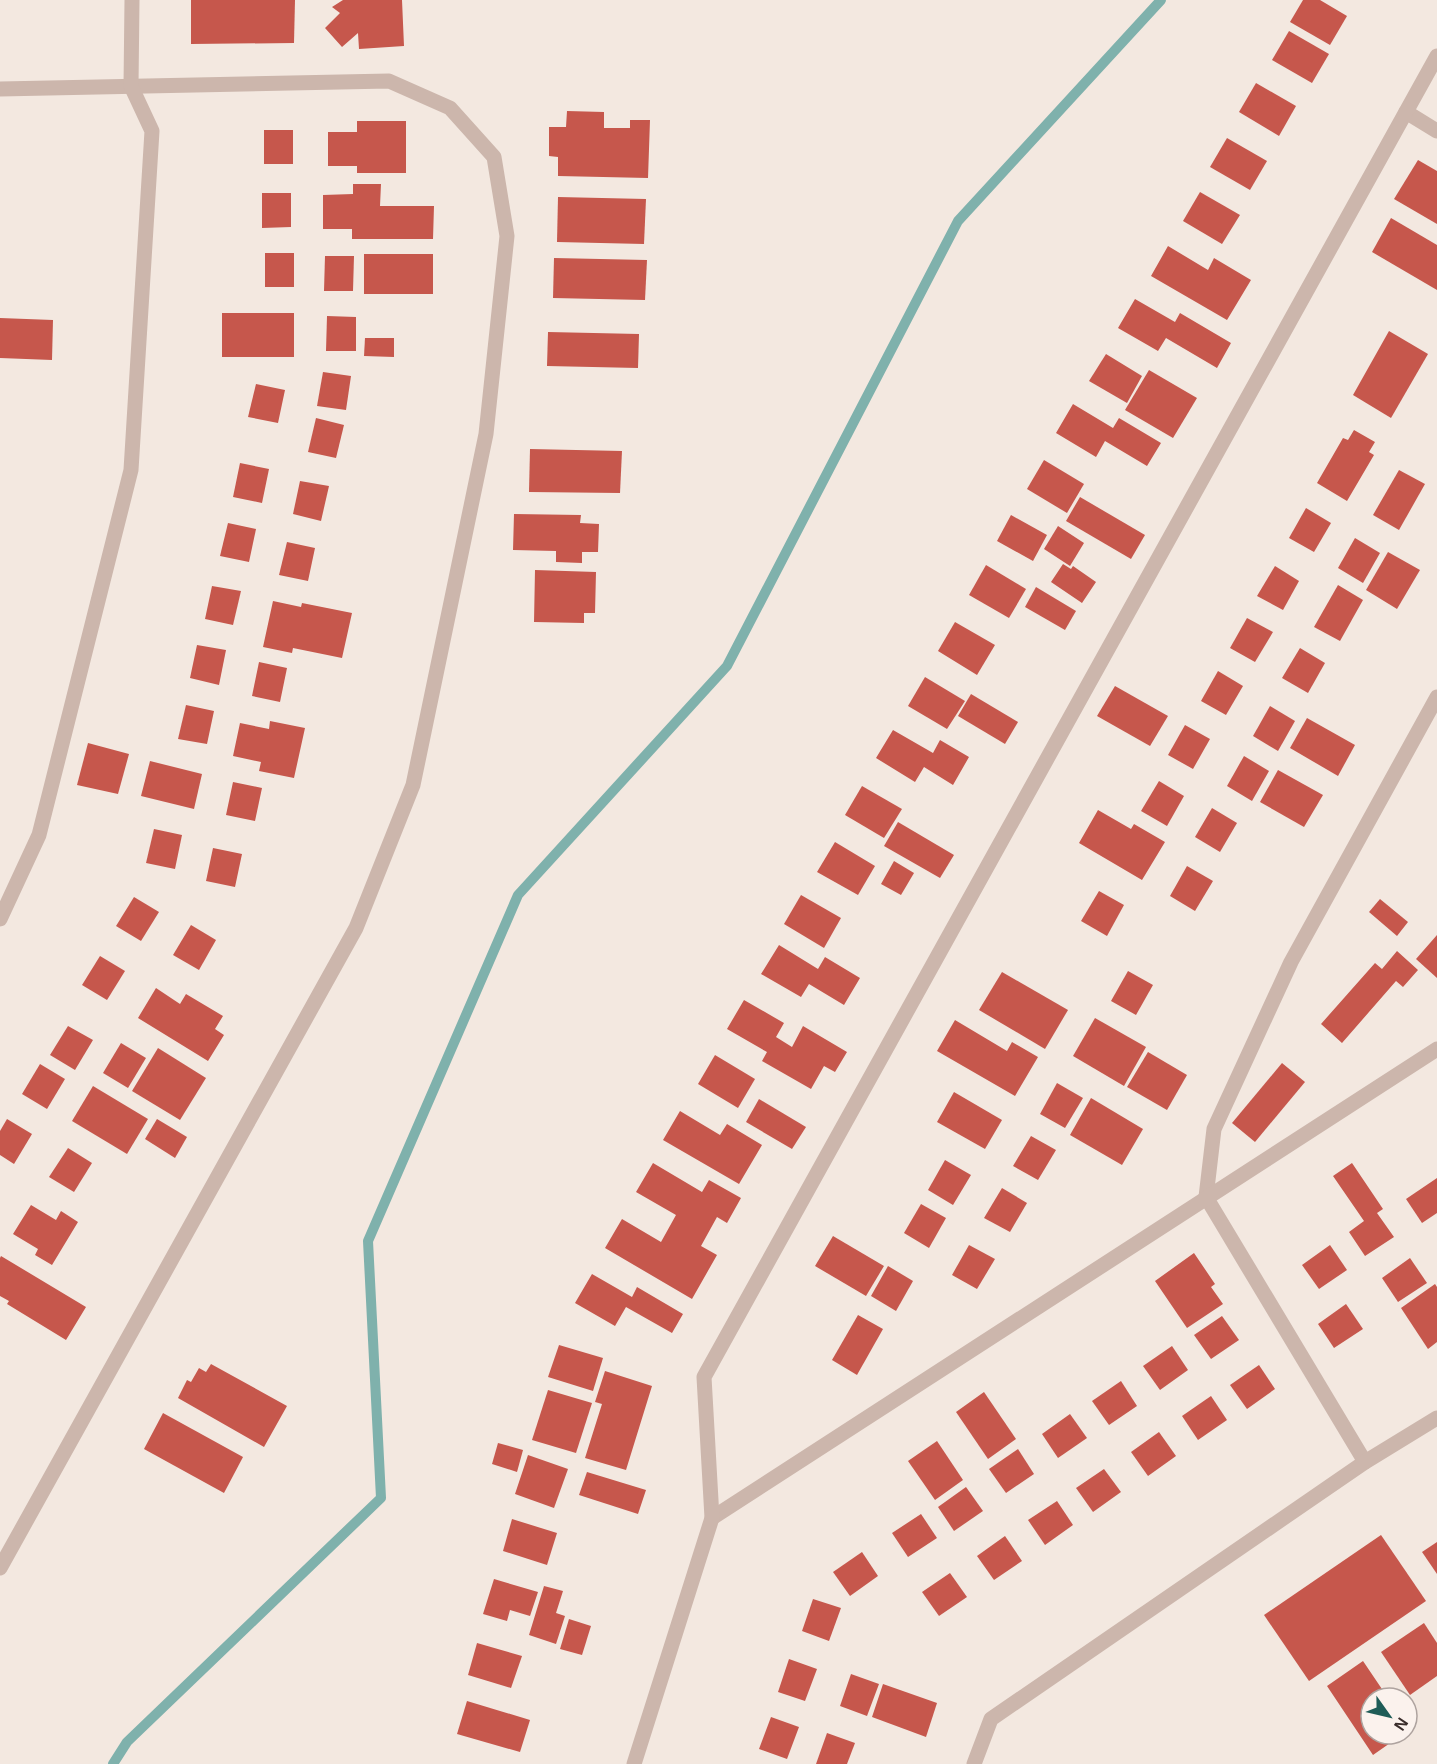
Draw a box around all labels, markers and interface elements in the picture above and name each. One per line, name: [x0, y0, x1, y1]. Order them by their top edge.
north arrow: [1359, 1686, 1419, 1746]
text: N: [1391, 1715, 1411, 1734]

